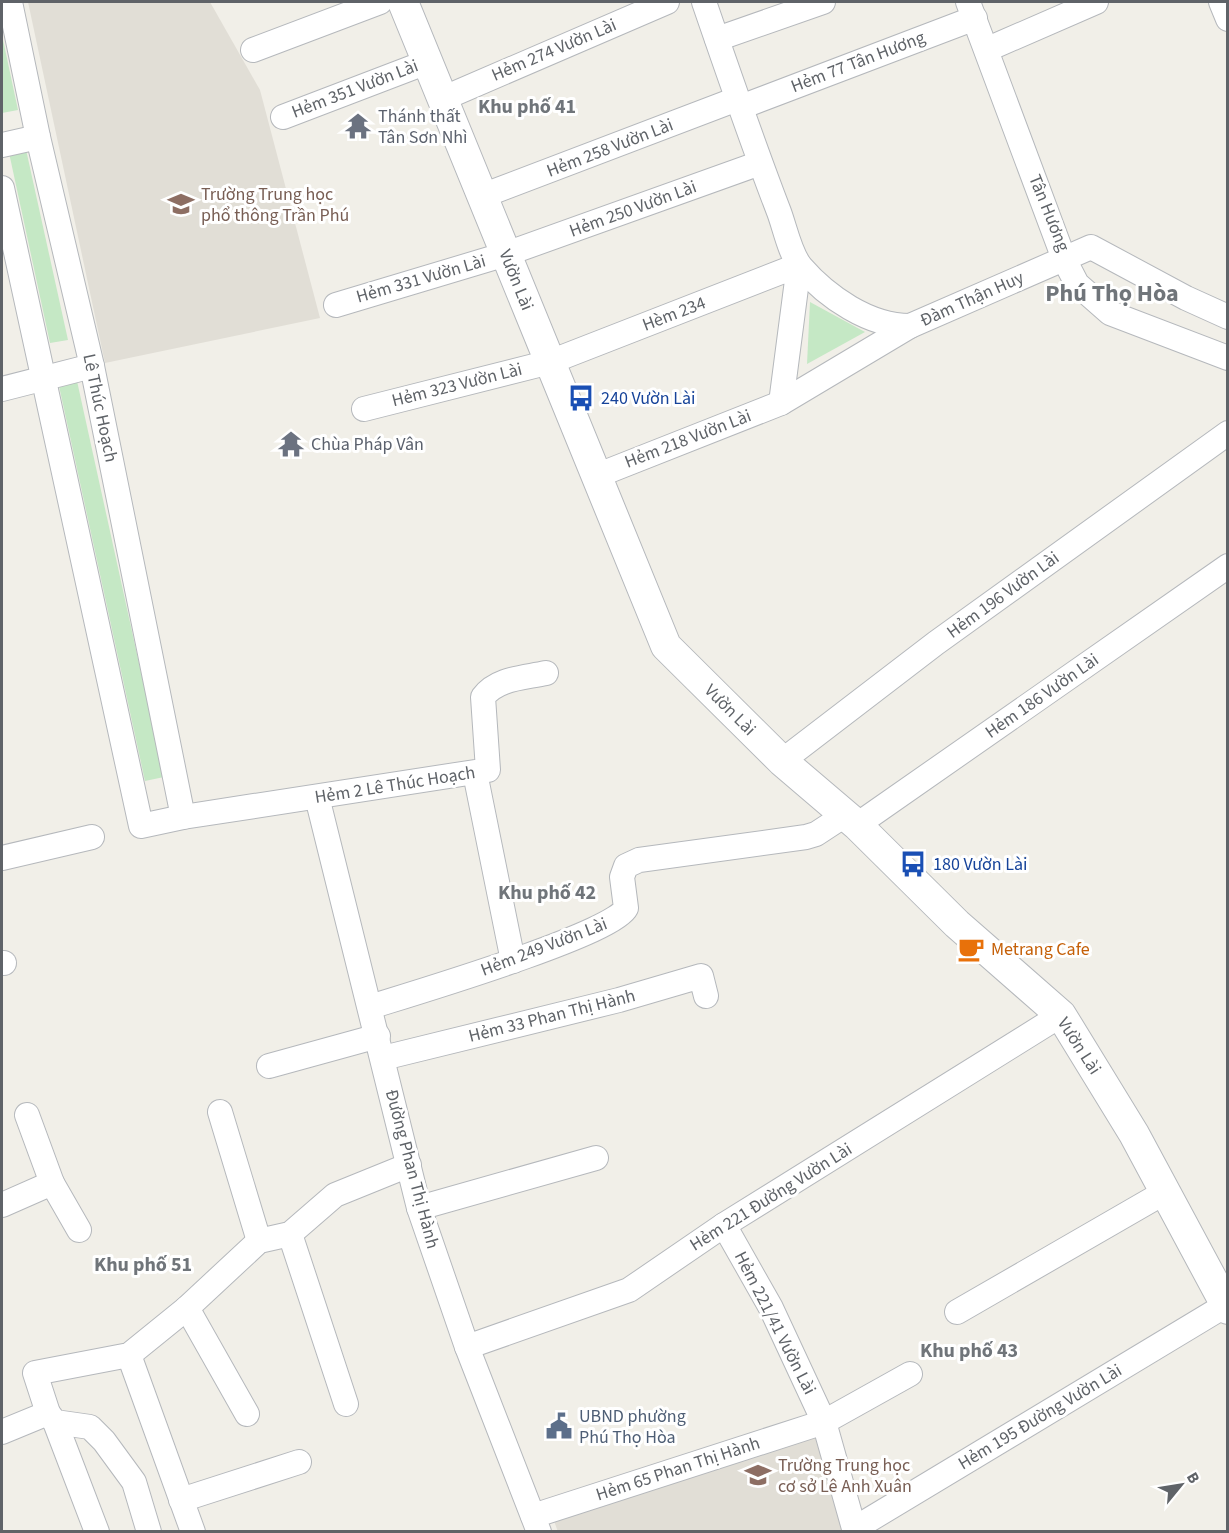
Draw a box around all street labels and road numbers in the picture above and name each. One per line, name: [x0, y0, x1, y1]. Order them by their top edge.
street label: Hẻm 274 Vườn Lài: [488, 12, 620, 88]
street label: Hẻm 77 Tân Hương: [787, 25, 929, 99]
street label: Hẻm 351 Vườn Lài: [288, 53, 422, 125]
street label: Hẻm 258 Vườn Lài: [543, 112, 677, 184]
street label: Tân Hương: [1022, 171, 1076, 255]
street label: Hẻm 250 Vườn Lài: [566, 174, 700, 244]
street label: Vườn Lài: [492, 246, 540, 314]
street label: Hẻm 331 Vườn Lài: [353, 249, 489, 309]
street label: Đàm Thận Huy: [916, 265, 1028, 333]
street label: Hèm 234: [639, 290, 709, 338]
street label: Lê Thúc Hoạch: [76, 351, 124, 465]
street label: Hẻm 323 Vườn Lài: [389, 357, 525, 413]
street label: Hẻm 218 Vườn Lài: [621, 403, 755, 475]
street label: Hẻm 196 Vườn Lài: [942, 546, 1064, 644]
street label: Hẻm 186 Vườn Lài: [980, 647, 1104, 745]
street label: Vườn Lài: [699, 679, 761, 741]
street label: Hẻm 2 Lê Thúc Hoạch: [313, 760, 477, 810]
street label: Hẻm 249 Vườn Lài: [477, 911, 611, 983]
street label: Hẻm 33 Phan Thị Hành: [466, 983, 638, 1049]
street label: Vườn Lài: [1051, 1012, 1107, 1080]
street label: Đường Phan Thị Hành: [379, 1087, 445, 1251]
street label: Hẻm 221 Đường Vườn Lài: [685, 1137, 857, 1257]
street label: Hẻm 221/41 Vườn Lài: [728, 1247, 822, 1399]
street label: Hẻm 195 Đường Vườn Lài: [953, 1358, 1127, 1476]
street label: Hẻm 65 Phan Thị Hành: [593, 1431, 763, 1507]

